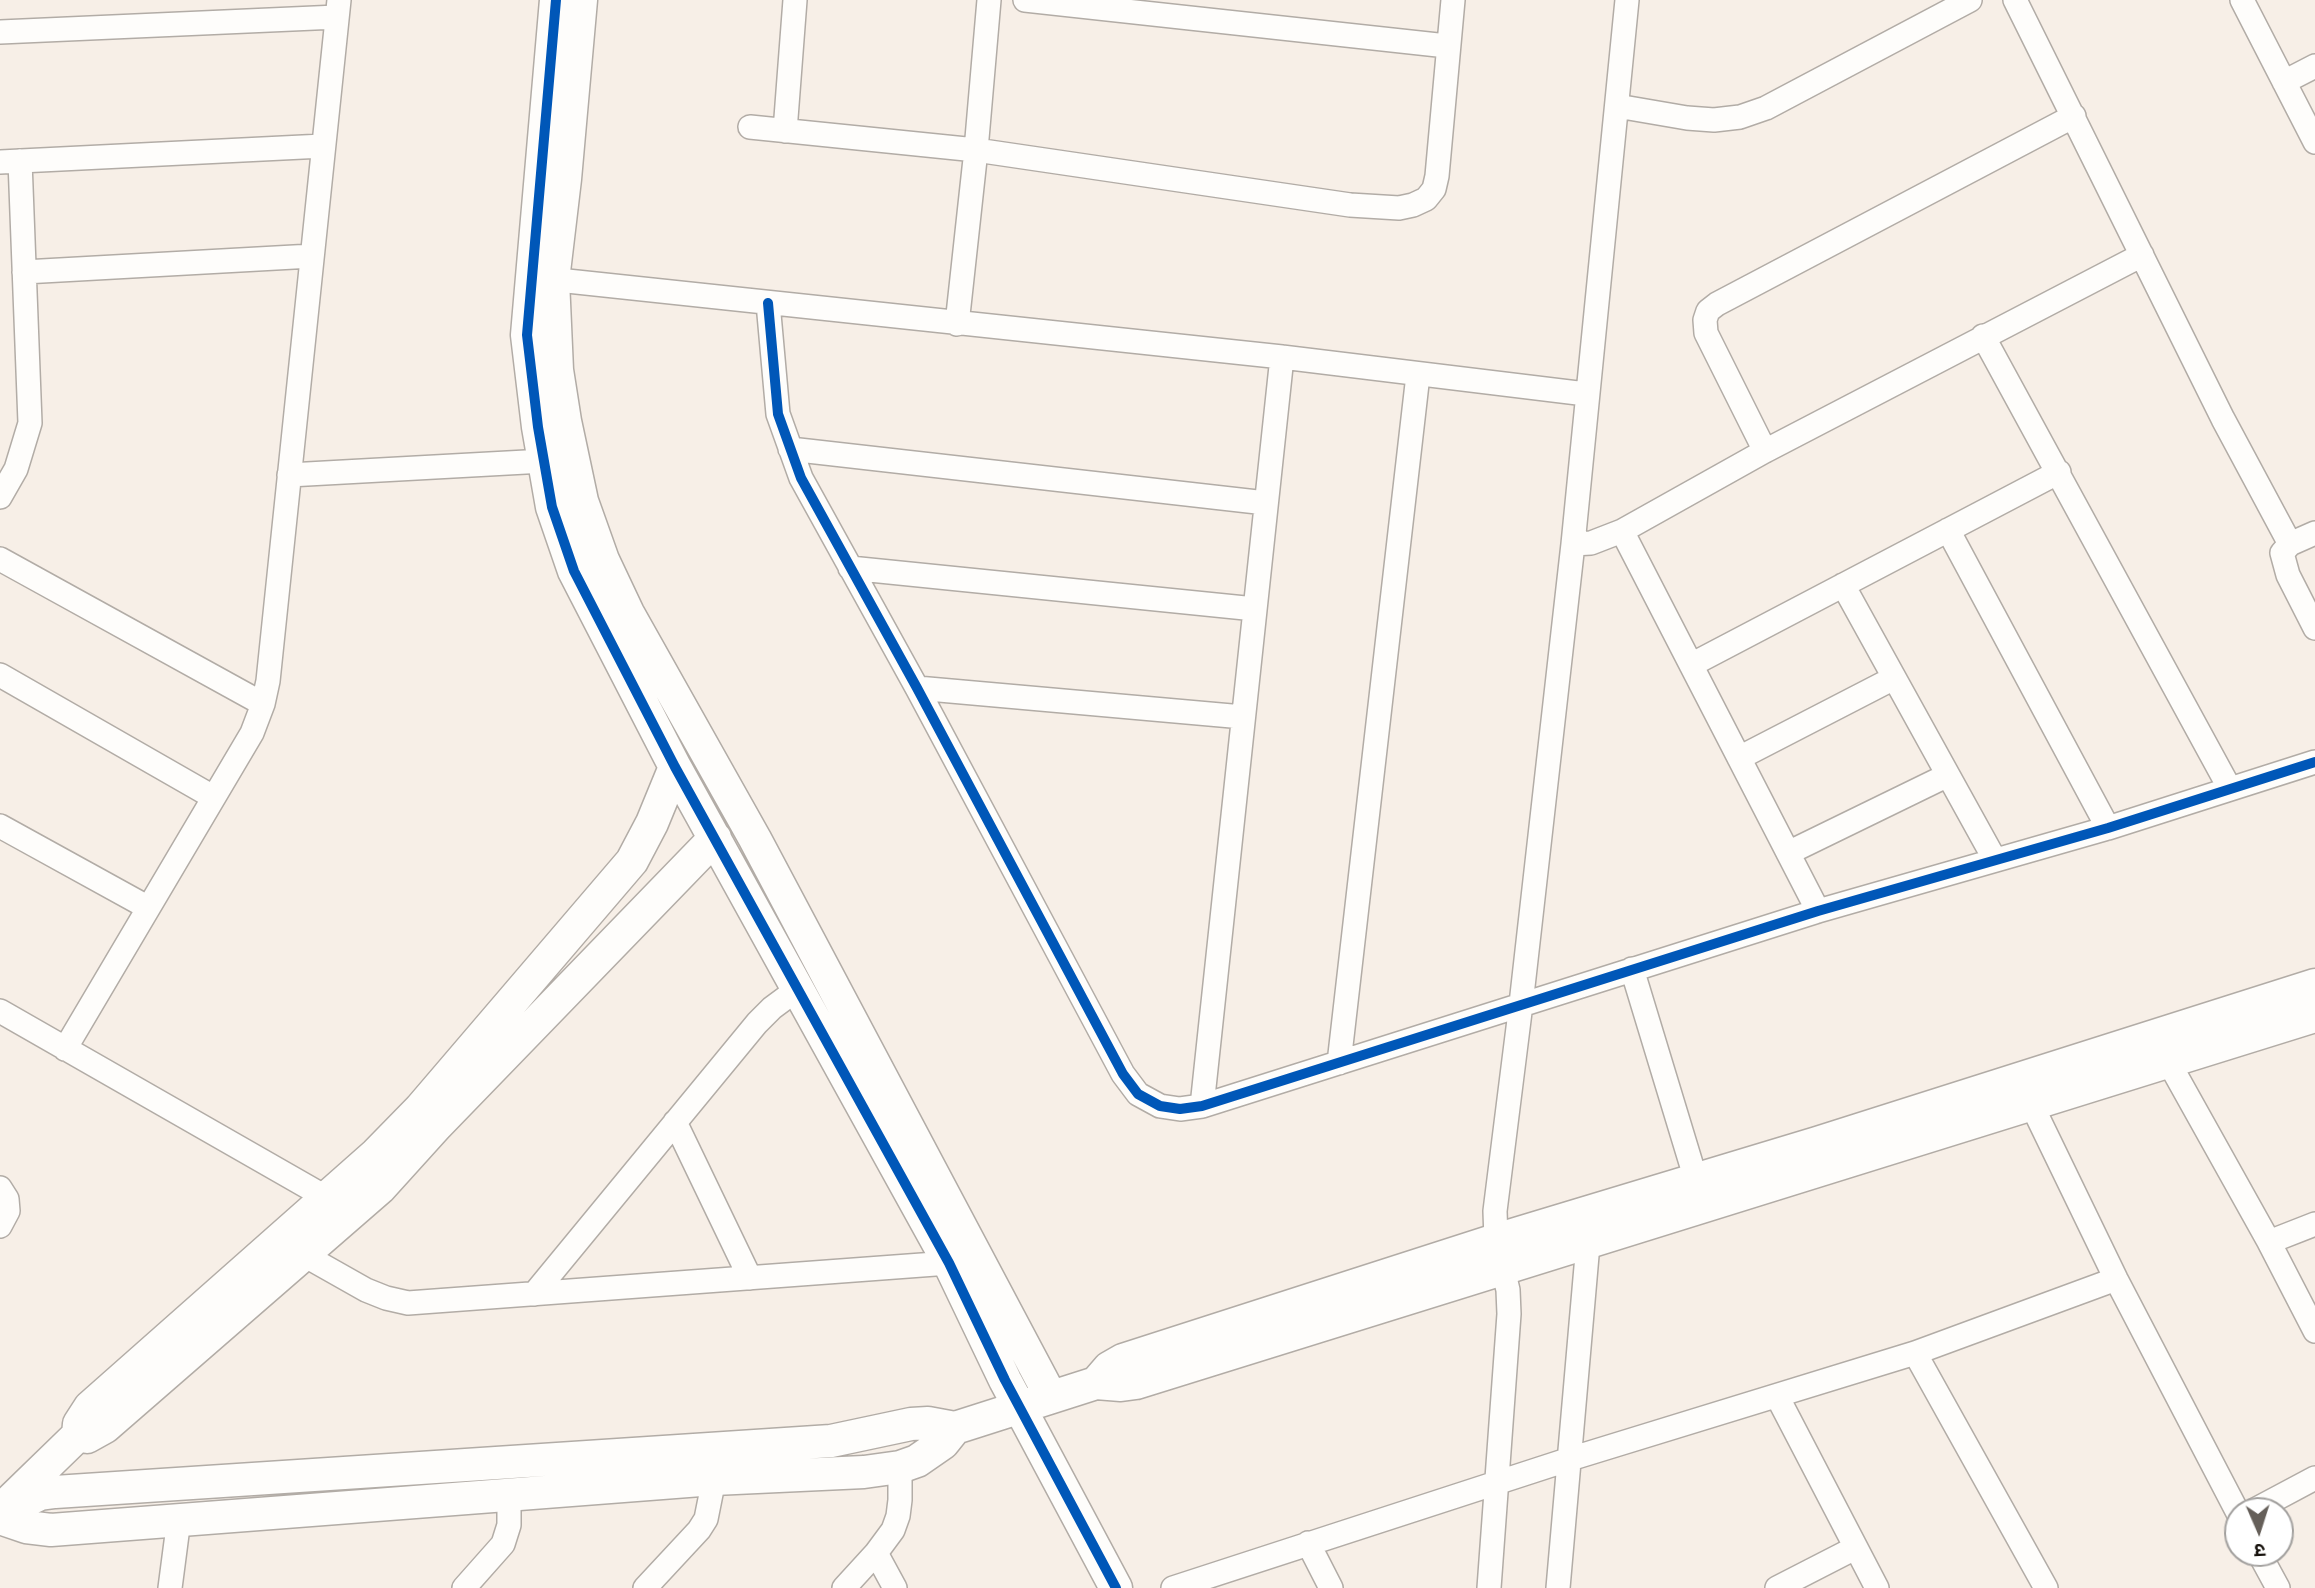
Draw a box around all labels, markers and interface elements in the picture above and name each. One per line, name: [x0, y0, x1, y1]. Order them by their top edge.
north arrow: [2224, 1497, 2294, 1567]
text: उ: [2254, 1540, 2266, 1563]

